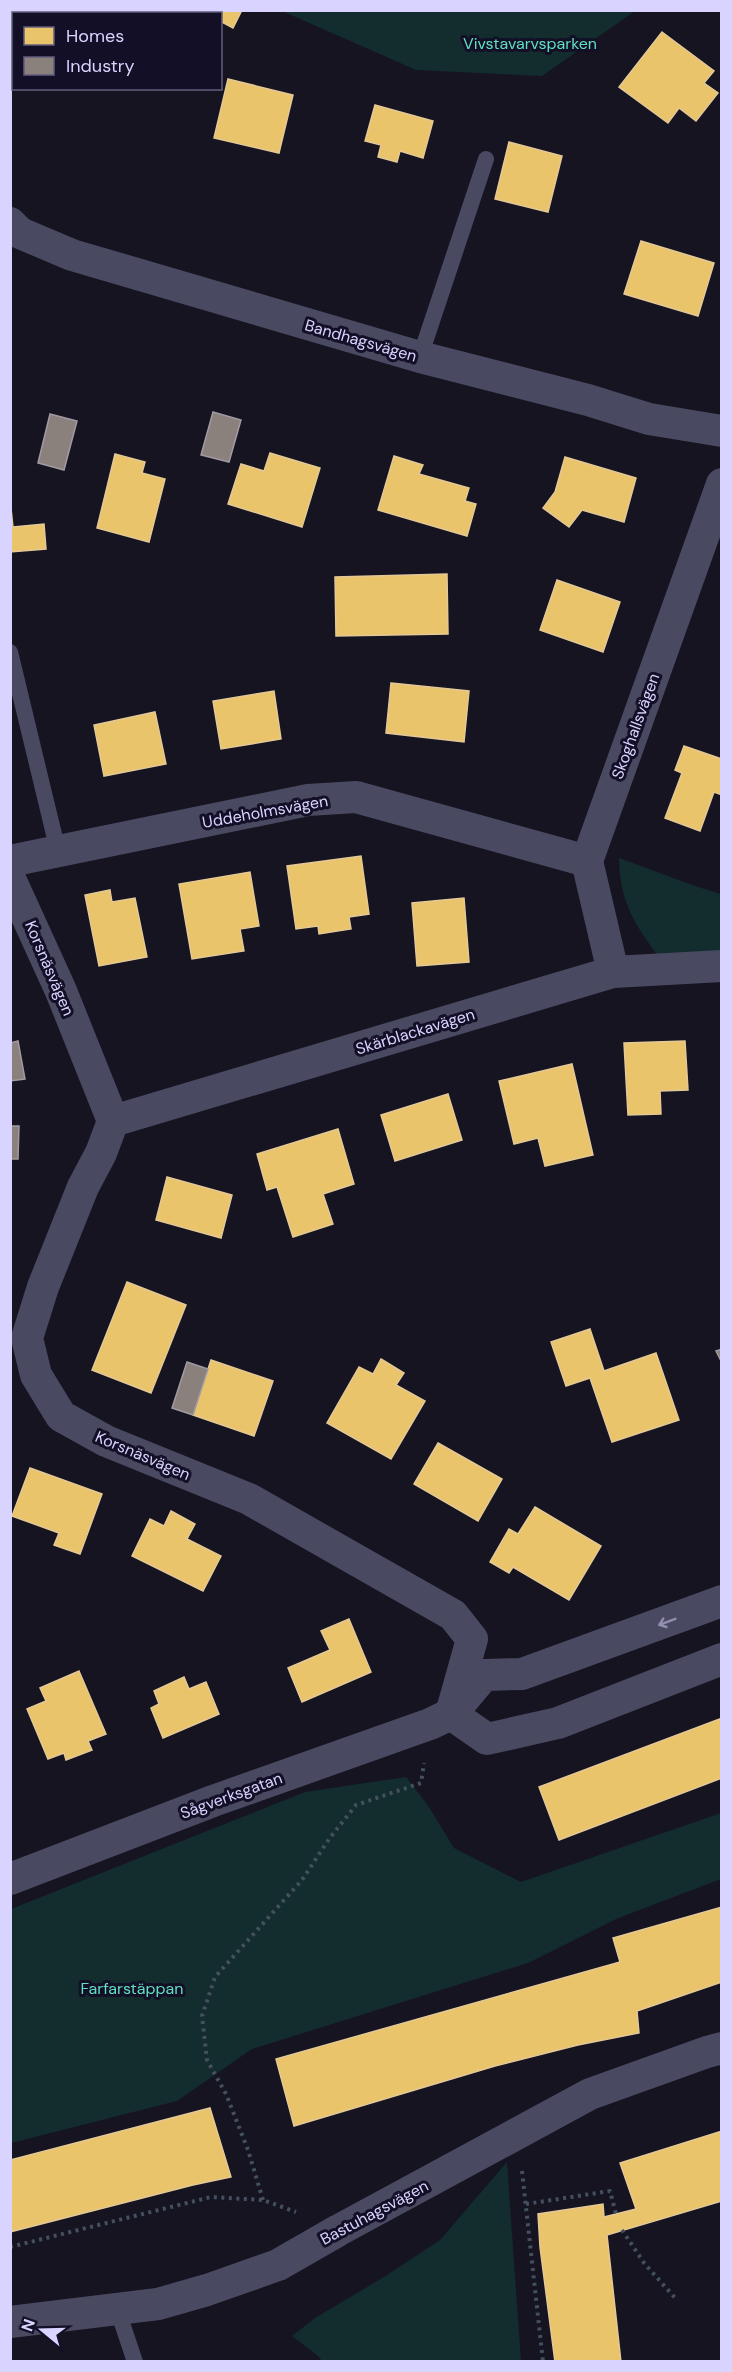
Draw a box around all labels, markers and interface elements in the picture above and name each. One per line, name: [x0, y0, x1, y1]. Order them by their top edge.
legend: [12, 12, 222, 90]
text: Homes: [66, 24, 124, 48]
park label: Vivstavarvsparken: [463, 33, 597, 54]
text: Industry: [66, 54, 135, 78]
street label: Bandhagsvägen: [302, 314, 419, 367]
street label: Skoghallsvägen: [607, 670, 664, 782]
street label: Uddeholmsvägen: [201, 790, 330, 833]
street label: Korsnäsvägen: [20, 917, 79, 1019]
street label: Skärblackavägen: [353, 1003, 477, 1060]
street label: Korsnäsvägen: [92, 1426, 194, 1485]
one-way arrow: [658, 1618, 677, 1629]
street label: Sågverksgatan: [177, 1767, 285, 1824]
park label: Farfarstäppan: [81, 1978, 183, 1999]
street label: Bastuhagsvägen: [317, 2175, 432, 2250]
north arrow: [12, 2300, 72, 2360]
text: N: [16, 2316, 40, 2334]

